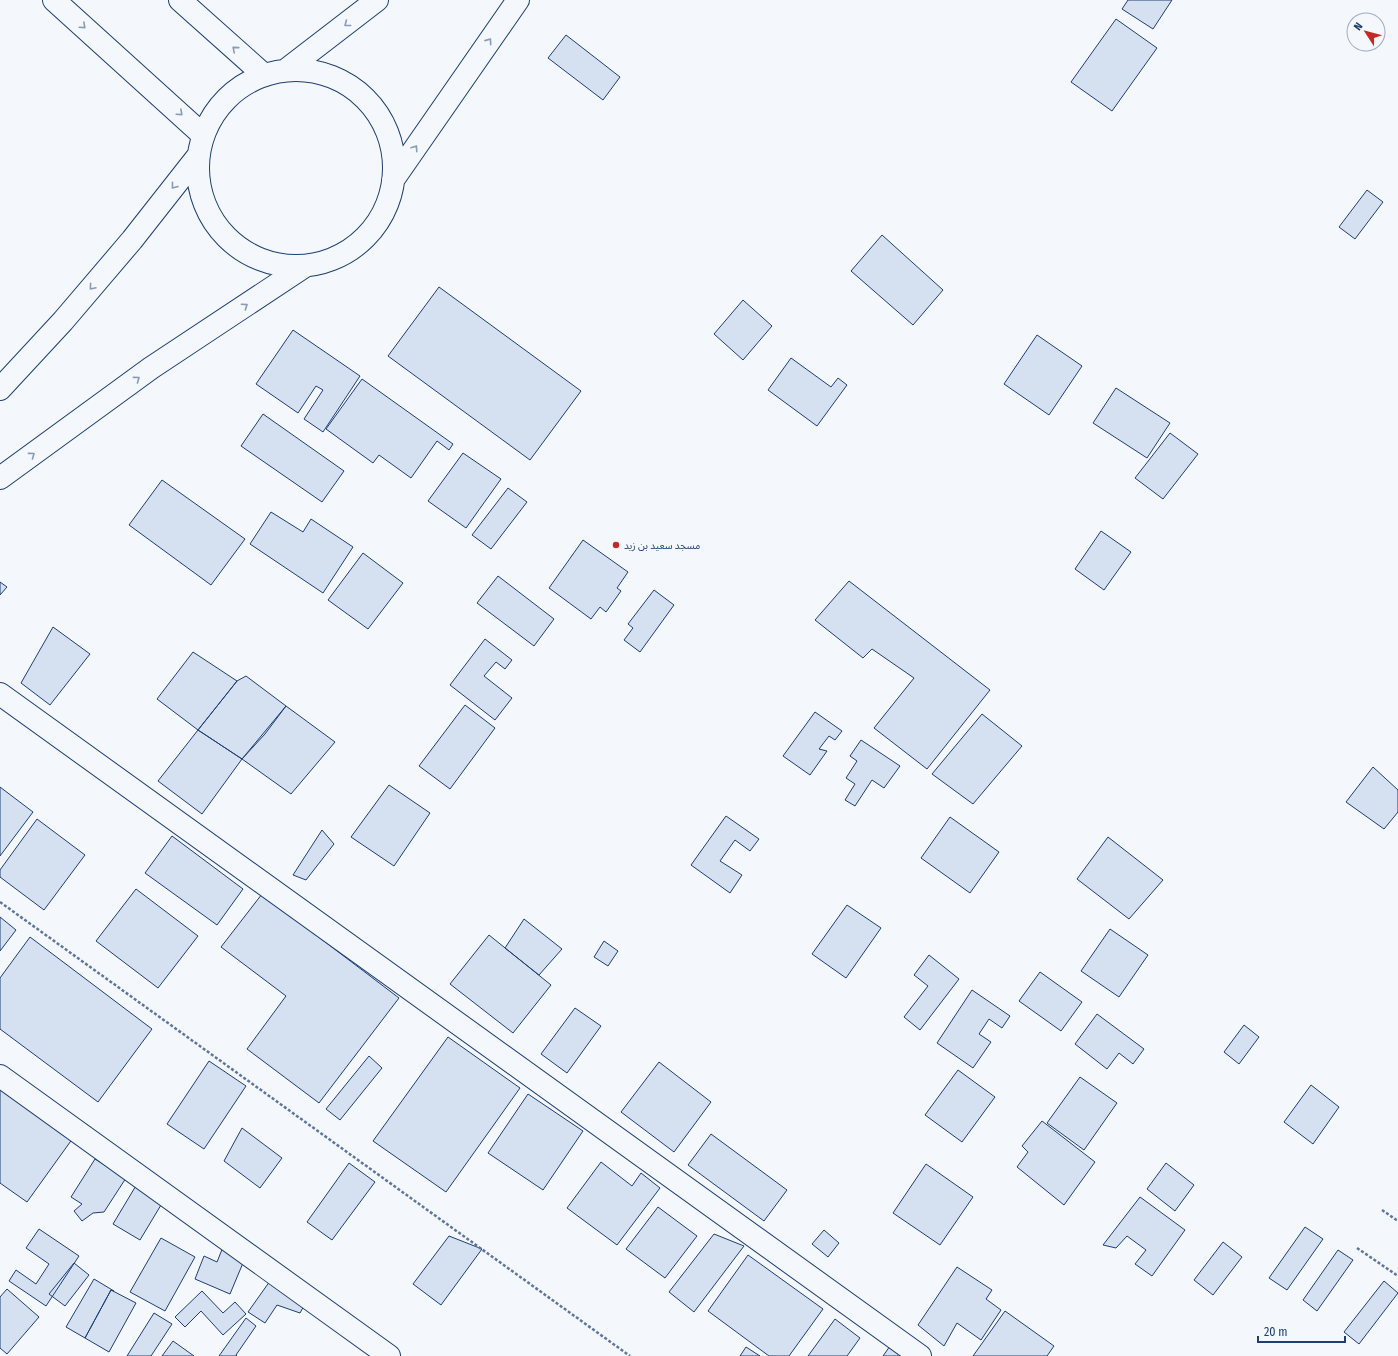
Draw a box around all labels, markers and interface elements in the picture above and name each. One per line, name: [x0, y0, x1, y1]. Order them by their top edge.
north arrow: [1346, 12, 1386, 52]
one-way arrow: [344, 20, 351, 27]
text: N: [1351, 20, 1366, 33]
one-way arrow: [78, 21, 86, 29]
one-way arrow: [484, 38, 492, 45]
one-way arrow: [232, 46, 240, 53]
one-way arrow: [175, 109, 182, 116]
one-way arrow: [410, 145, 417, 152]
one-way arrow: [172, 182, 179, 189]
one-way arrow: [90, 283, 97, 290]
one-way arrow: [241, 303, 248, 311]
one-way arrow: [133, 376, 140, 384]
one-way arrow: [27, 453, 34, 460]
marker: مسجد سعيد بن زيد: [611, 540, 621, 550]
place label: مسجد سعيد بن زيد: [624, 540, 700, 552]
scale bar: [1258, 1318, 1345, 1344]
text: 20 m: [1264, 1325, 1288, 1339]

